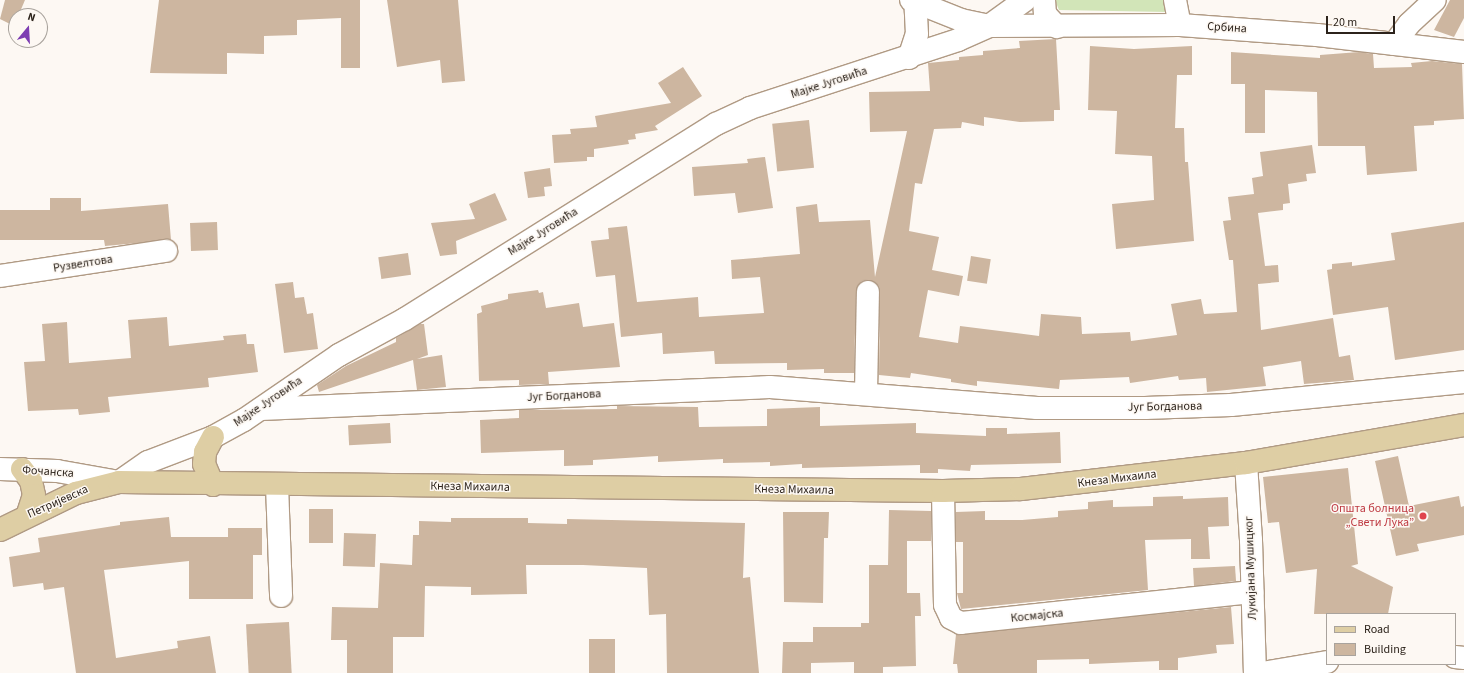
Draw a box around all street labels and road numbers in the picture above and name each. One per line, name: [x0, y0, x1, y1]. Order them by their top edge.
street label: Србина: [1207, 19, 1247, 37]
street label: Мајке Југовића: [789, 64, 869, 102]
street label: Мајке Југовића: [505, 205, 581, 259]
street label: Рузвелтова: [52, 252, 114, 276]
street label: Мајке Југовића: [231, 374, 305, 430]
street label: Југ Богданова: [526, 387, 602, 405]
street label: Југ Богданова: [1128, 399, 1202, 415]
street label: Фочанска: [22, 463, 74, 481]
street label: Кнеза Михаила: [1077, 467, 1157, 491]
street label: Кнеза Михаила: [430, 479, 510, 495]
street label: Петријевска: [25, 482, 91, 522]
street label: Кнеза Михаила: [754, 482, 834, 498]
street label: Лукијана Мушицког: [1242, 516, 1260, 620]
street label: Космајска: [1010, 606, 1064, 626]

